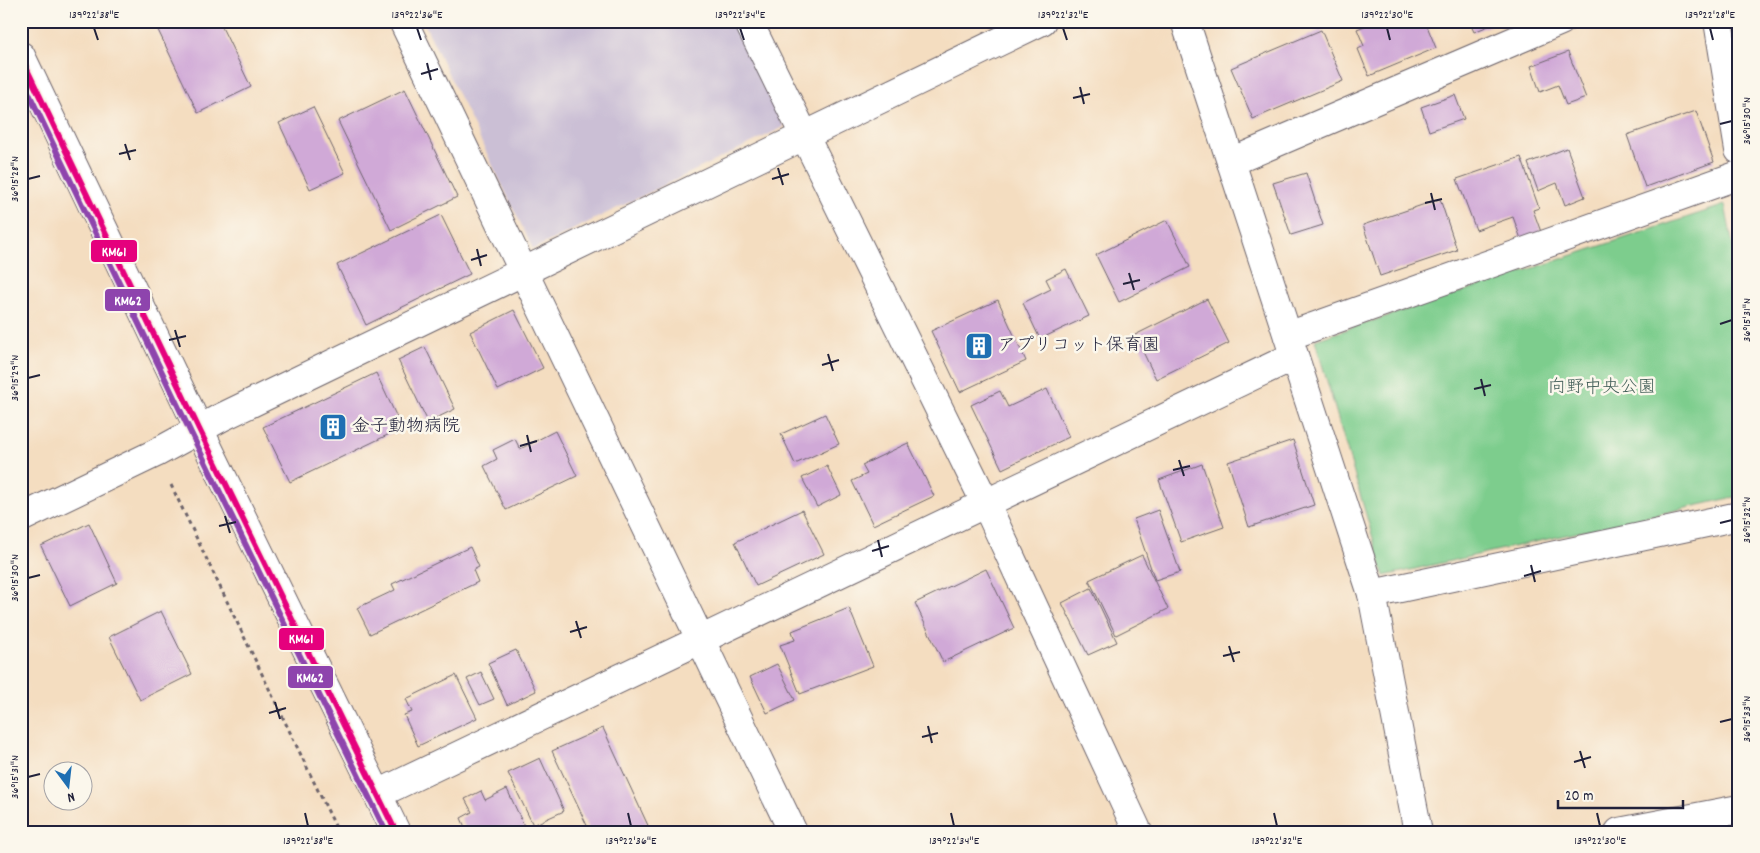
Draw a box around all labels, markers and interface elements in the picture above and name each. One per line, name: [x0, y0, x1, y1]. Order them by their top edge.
text: 139°22'38"E: [69, 7, 120, 24]
text: 139°22'36"E: [391, 7, 443, 24]
text: 139°22'34"E: [715, 7, 766, 24]
text: 139°22'32"E: [1038, 7, 1089, 24]
text: 139°22'30"E: [1361, 7, 1413, 24]
text: 139°22'28"E: [1685, 7, 1736, 24]
text: 36°15'30"N: [1739, 97, 1756, 145]
text: 36°15'28"N: [7, 156, 24, 202]
line badge: KM61: [90, 239, 138, 263]
text: KM61: [102, 243, 126, 263]
line badge: KM62: [104, 288, 151, 312]
text: KM62: [114, 292, 142, 312]
text: 36°15'31"N: [1739, 298, 1756, 342]
building icon: アプリコット保育園: [964, 331, 994, 361]
place label: アプリコット保育園: [998, 334, 1160, 359]
text: 36°15'29"N: [7, 355, 24, 401]
park label: 向野中央公園: [1548, 376, 1656, 401]
building icon: 金子動物病院: [318, 412, 348, 442]
place label: 金子動物病院: [352, 415, 460, 440]
text: 36°15'32"N: [1739, 497, 1756, 543]
text: 36°15'30"N: [7, 554, 24, 602]
line badge: KM61: [278, 627, 325, 651]
text: KM61: [289, 630, 313, 650]
line badge: KM62: [287, 665, 334, 689]
text: KM62: [296, 669, 324, 689]
text: 36°15'33"N: [1739, 696, 1756, 742]
text: 36°15'31"N: [7, 755, 24, 799]
north arrow: [42, 760, 92, 810]
scale bar: [1558, 778, 1682, 810]
text: N: [65, 786, 77, 807]
text: 20 m: [1565, 786, 1593, 808]
text: 139°22'38"E: [283, 833, 334, 850]
text: 139°22'36"E: [605, 833, 657, 850]
text: 139°22'34"E: [929, 833, 980, 850]
text: 139°22'32"E: [1252, 833, 1303, 850]
text: 139°22'30"E: [1574, 833, 1626, 850]

